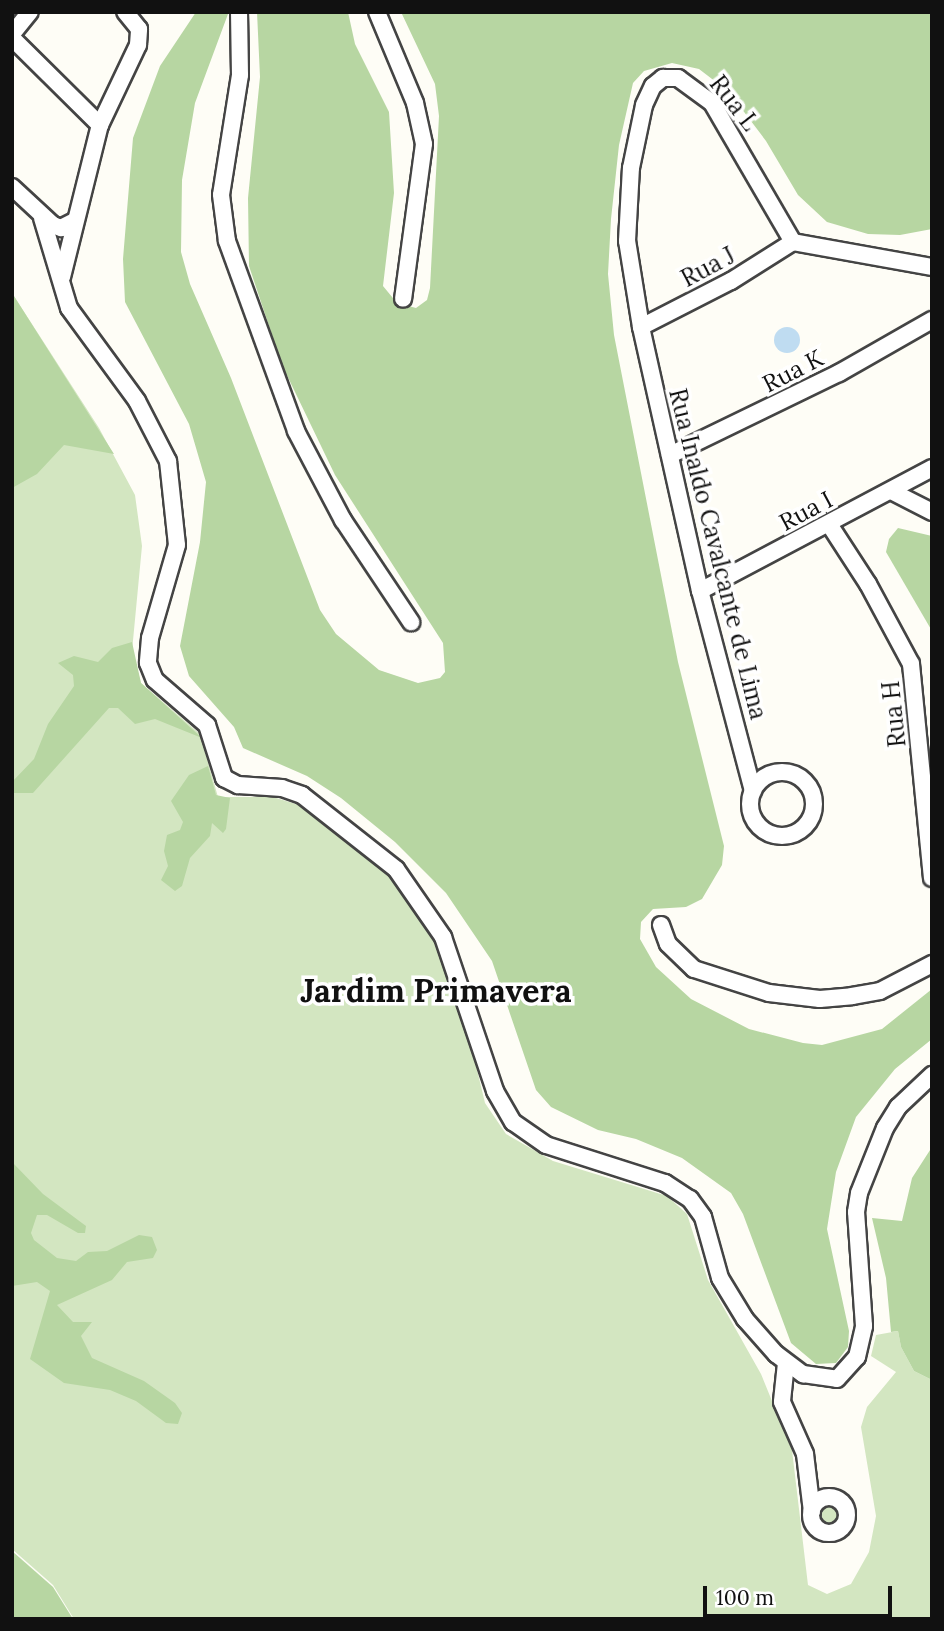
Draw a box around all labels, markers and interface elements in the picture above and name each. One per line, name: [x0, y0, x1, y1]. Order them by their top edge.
street label: Rua L: [704, 70, 764, 136]
street label: Rua J: [676, 241, 740, 293]
street label: Rua K: [758, 344, 828, 398]
street label: Rua Inaldo Cavalcante de Lima: [663, 386, 773, 722]
street label: Rua I: [774, 485, 838, 537]
street label: Rua H: [876, 679, 912, 749]
district label: Jardim Primavera: [301, 972, 571, 1010]
scale bar: [706, 1572, 895, 1616]
text: 100 m: [716, 1584, 774, 1611]

